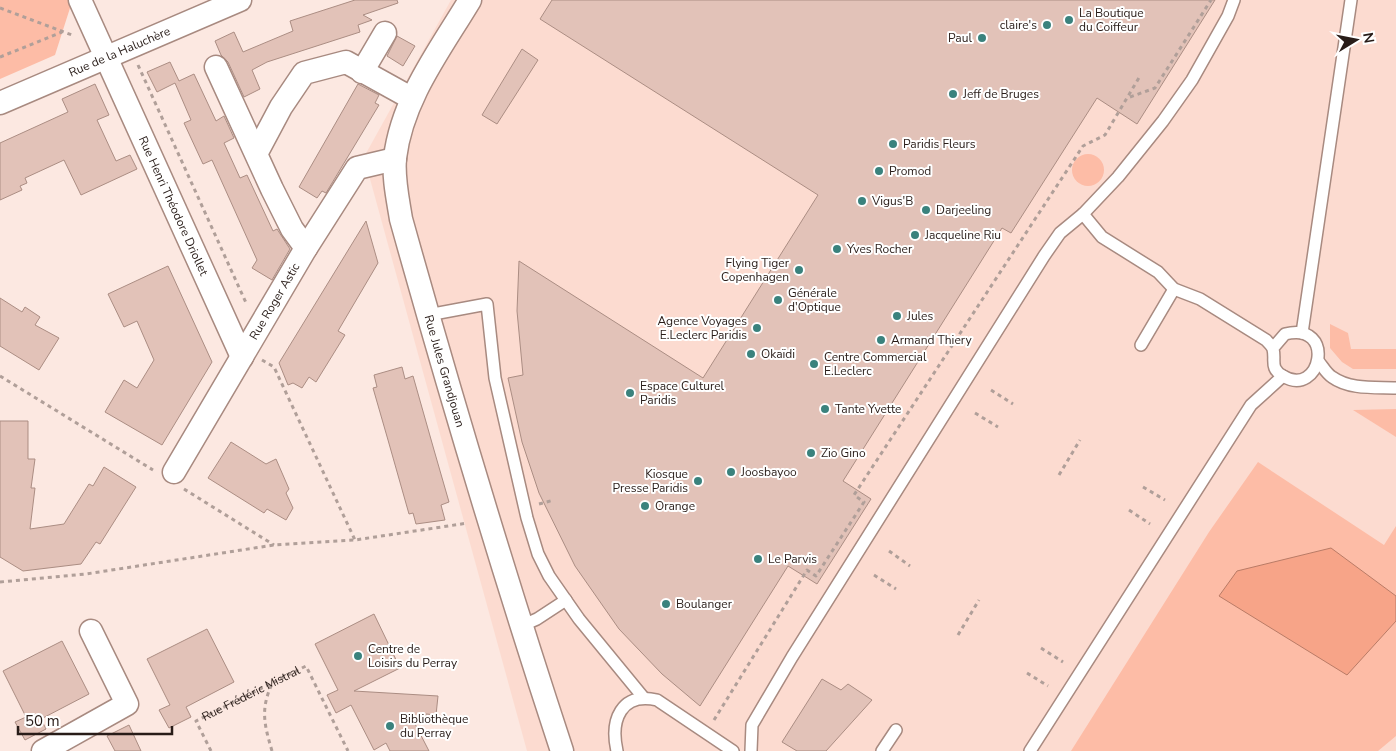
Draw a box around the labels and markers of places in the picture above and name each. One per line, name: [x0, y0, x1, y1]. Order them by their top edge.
place label: La Boutique du Coiffeur: [1079, 5, 1144, 35]
marker: La Boutique du Coiffeur: [1063, 14, 1075, 26]
place label: claire's: [1000, 17, 1037, 33]
marker: claire's: [1041, 19, 1053, 31]
place label: Paul: [948, 30, 972, 46]
marker: Paul: [976, 32, 988, 44]
place label: Jeff de Bruges: [962, 86, 1039, 102]
marker: Jeff de Bruges: [947, 88, 959, 100]
place label: Paridis Fleurs: [903, 136, 976, 152]
marker: Paridis Fleurs: [887, 138, 899, 150]
place label: Promod: [889, 163, 931, 179]
marker: Promod: [873, 165, 885, 177]
place label: Vigus'B: [871, 193, 913, 209]
marker: Vigus'B: [856, 195, 868, 207]
place label: Darjeeling: [936, 202, 991, 218]
marker: Darjeeling: [920, 204, 932, 216]
place label: Jacqueline Riu: [924, 227, 1001, 243]
marker: Jacqueline Riu: [909, 229, 921, 241]
place label: Yves Rocher: [846, 241, 913, 257]
marker: Yves Rocher: [831, 243, 843, 255]
place label: Flying Tiger Copenhagen: [721, 255, 790, 285]
marker: Flying Tiger Copenhagen: [793, 264, 805, 276]
place label: Générale d'Optique: [788, 285, 841, 315]
marker: Générale d'Optique: [772, 294, 784, 306]
place label: Jules: [906, 308, 933, 324]
marker: Jules: [891, 310, 903, 322]
place label: Agence Voyages E.Leclerc Paridis: [657, 313, 747, 343]
marker: Agence Voyages E.Leclerc Paridis: [751, 322, 763, 334]
place label: Armand Thiery: [891, 332, 972, 348]
marker: Armand Thiery: [875, 334, 887, 346]
place label: Okaïdi: [761, 346, 795, 362]
marker: Okaïdi: [745, 348, 757, 360]
place label: Centre Commercial E.Leclerc: [824, 349, 927, 379]
marker: Centre Commercial E.Leclerc: [808, 358, 820, 370]
place label: Espace Culturel Paridis: [640, 378, 725, 408]
marker: Espace Culturel Paridis: [624, 387, 636, 399]
place label: Tante Yvette: [835, 401, 901, 417]
marker: Tante Yvette: [819, 403, 831, 415]
place label: Zio Gino: [821, 445, 866, 461]
marker: Zio Gino: [805, 447, 817, 459]
place label: Joosbayoo: [740, 464, 797, 480]
place label: Kiosque Presse Paridis: [613, 466, 688, 496]
marker: Joosbayoo: [725, 466, 737, 478]
marker: Kiosque Presse Paridis: [692, 475, 704, 487]
place label: Orange: [655, 498, 695, 514]
marker: Orange: [639, 500, 651, 512]
place label: Le Parvis: [768, 551, 817, 567]
marker: Le Parvis: [752, 553, 764, 565]
place label: Boulanger: [676, 596, 733, 612]
marker: Boulanger: [660, 598, 672, 610]
place label: Centre de Loisirs du Perray: [368, 641, 458, 671]
marker: Centre de Loisirs du Perray: [352, 650, 364, 662]
place label: Bibliothèque du Perray: [400, 711, 468, 741]
marker: Bibliothèque du Perray: [384, 720, 396, 732]

